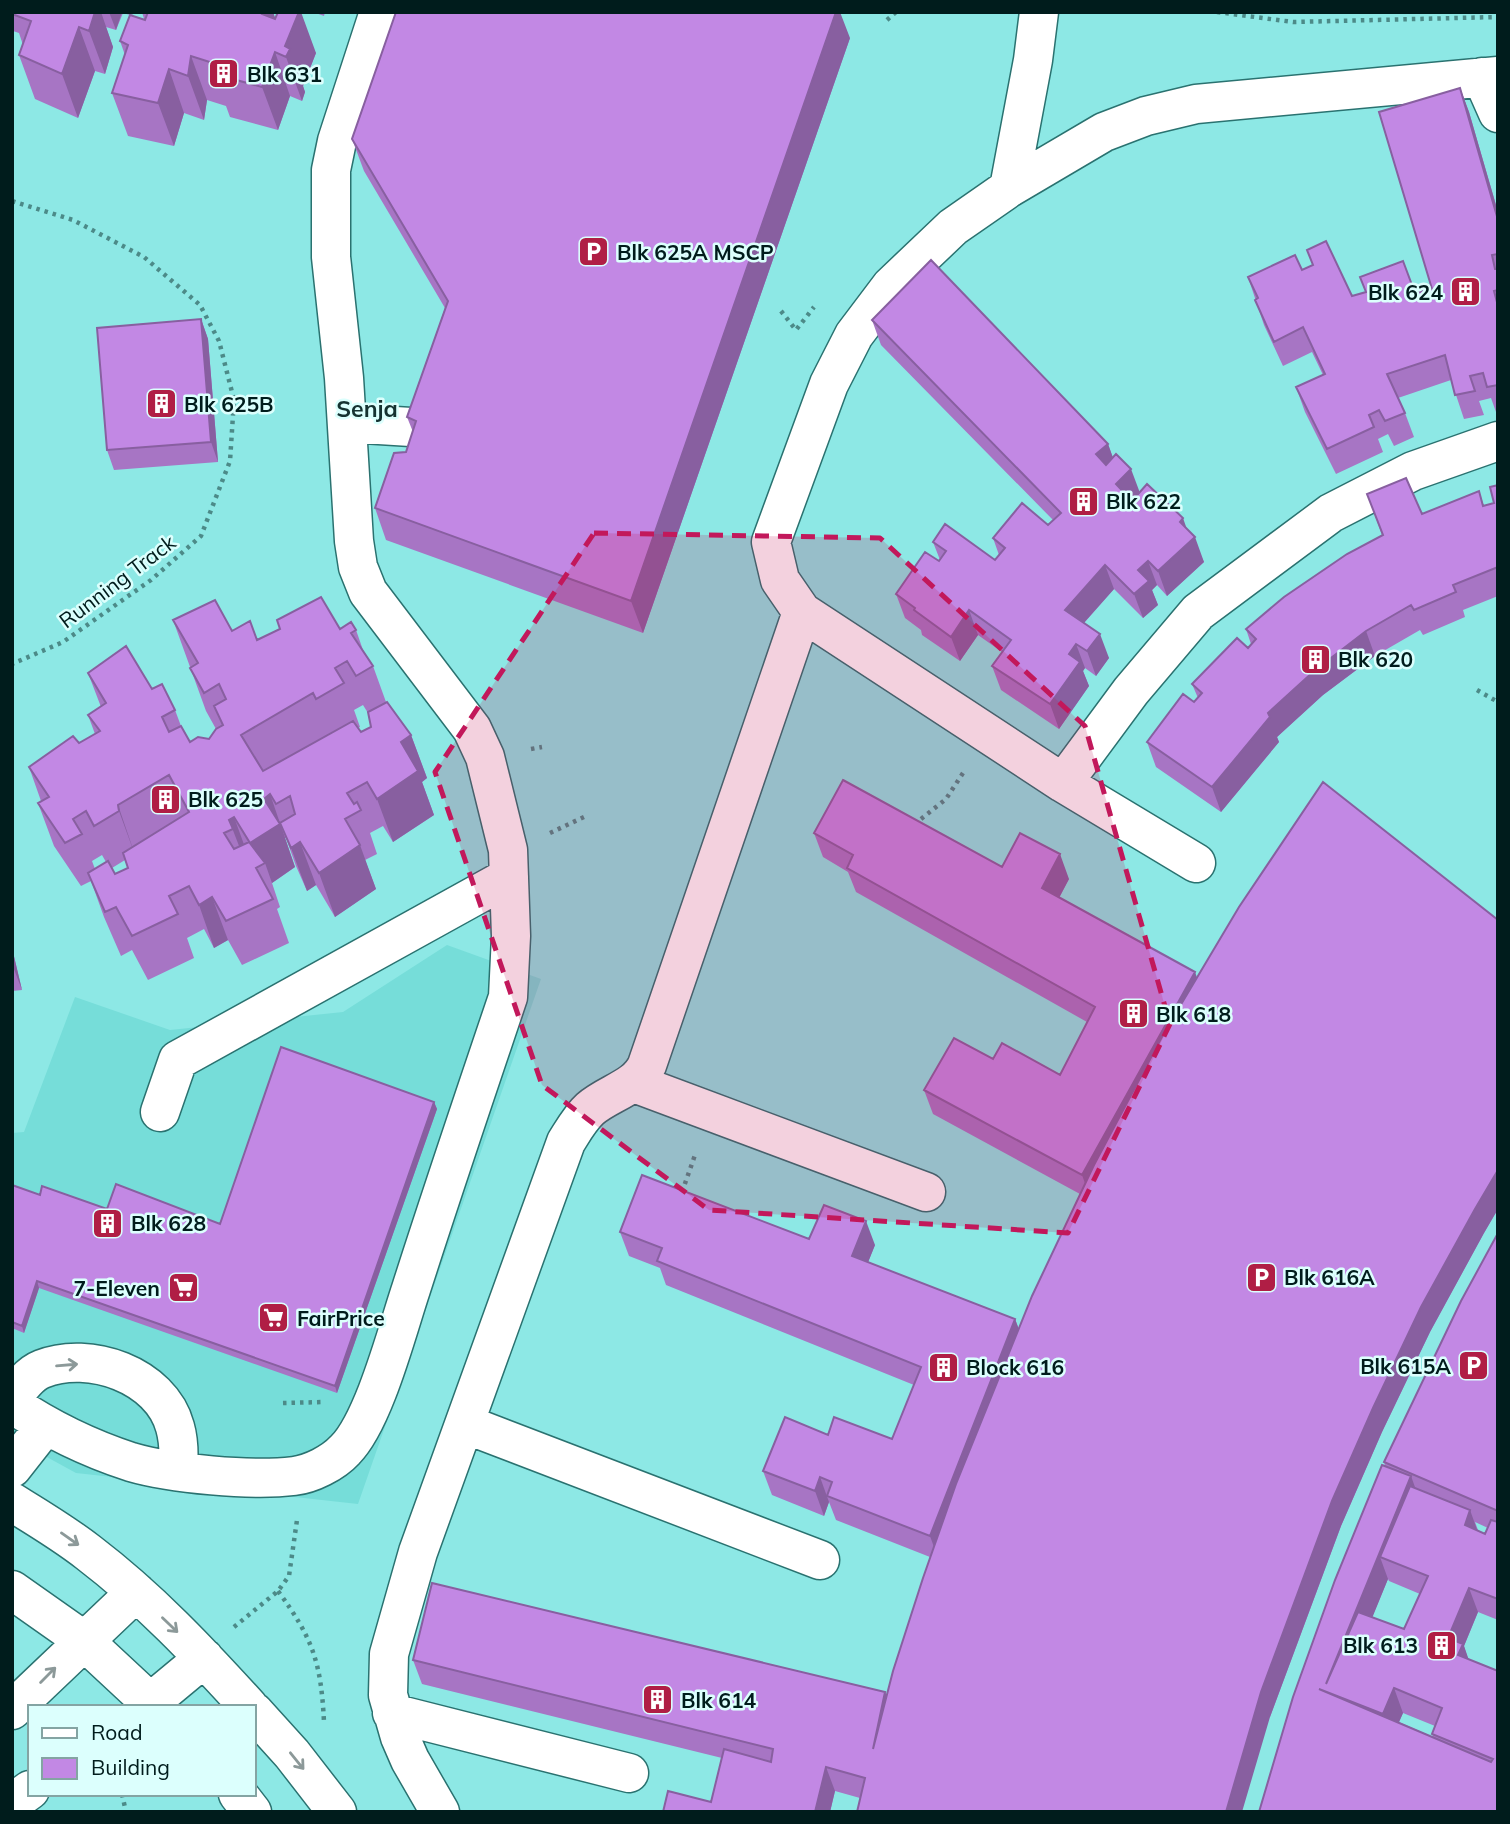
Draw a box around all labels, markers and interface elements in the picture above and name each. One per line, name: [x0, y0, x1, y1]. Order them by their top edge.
building icon: Blk 631: [207, 57, 241, 91]
place label: Blk 631: [247, 61, 322, 87]
parking icon: Blk 625A MSCP: [577, 235, 611, 269]
place label: Blk 625A MSCP: [617, 239, 774, 265]
building icon: Blk 624: [1449, 275, 1483, 309]
place label: Blk 624: [1368, 279, 1443, 305]
building icon: Blk 625B: [144, 387, 178, 421]
place label: Blk 625B: [184, 391, 274, 417]
district label: Senja: [336, 394, 398, 423]
building icon: Blk 622: [1066, 484, 1100, 518]
place label: Blk 622: [1106, 488, 1181, 514]
street label: Running Track: [54, 529, 181, 633]
building icon: Blk 620: [1298, 642, 1332, 676]
place label: Blk 620: [1338, 646, 1413, 672]
building icon: Blk 625: [148, 782, 182, 816]
place label: Blk 625: [188, 786, 263, 812]
building icon: Blk 618: [1116, 997, 1150, 1031]
place label: Blk 618: [1156, 1001, 1231, 1027]
building icon: Blk 628: [91, 1206, 125, 1240]
place label: Blk 628: [131, 1210, 206, 1236]
parking icon: Blk 616A: [1244, 1260, 1278, 1294]
place label: Blk 616A: [1284, 1264, 1375, 1290]
supermarket icon: 7-Eleven: [166, 1271, 200, 1305]
place label: 7-Eleven: [74, 1275, 160, 1301]
supermarket icon: FairPrice: [257, 1301, 291, 1335]
place label: FairPrice: [297, 1305, 385, 1331]
parking icon: Blk 615A: [1457, 1349, 1491, 1383]
building icon: Block 616: [926, 1350, 960, 1384]
place label: Blk 615A: [1360, 1353, 1451, 1379]
place label: Block 616: [966, 1354, 1064, 1380]
one-way arrow: [55, 1358, 78, 1371]
one-way arrow: [59, 1532, 79, 1546]
one-way arrow: [161, 1617, 179, 1633]
building icon: Blk 613: [1424, 1628, 1458, 1662]
place label: Blk 613: [1343, 1632, 1418, 1658]
one-way arrow: [39, 1667, 56, 1684]
building icon: Blk 614: [641, 1683, 675, 1717]
place label: Blk 614: [681, 1687, 757, 1713]
legend: [28, 1705, 256, 1796]
text: Road: [91, 1719, 142, 1745]
one-way arrow: [289, 1751, 305, 1769]
text: Building: [91, 1754, 170, 1780]

